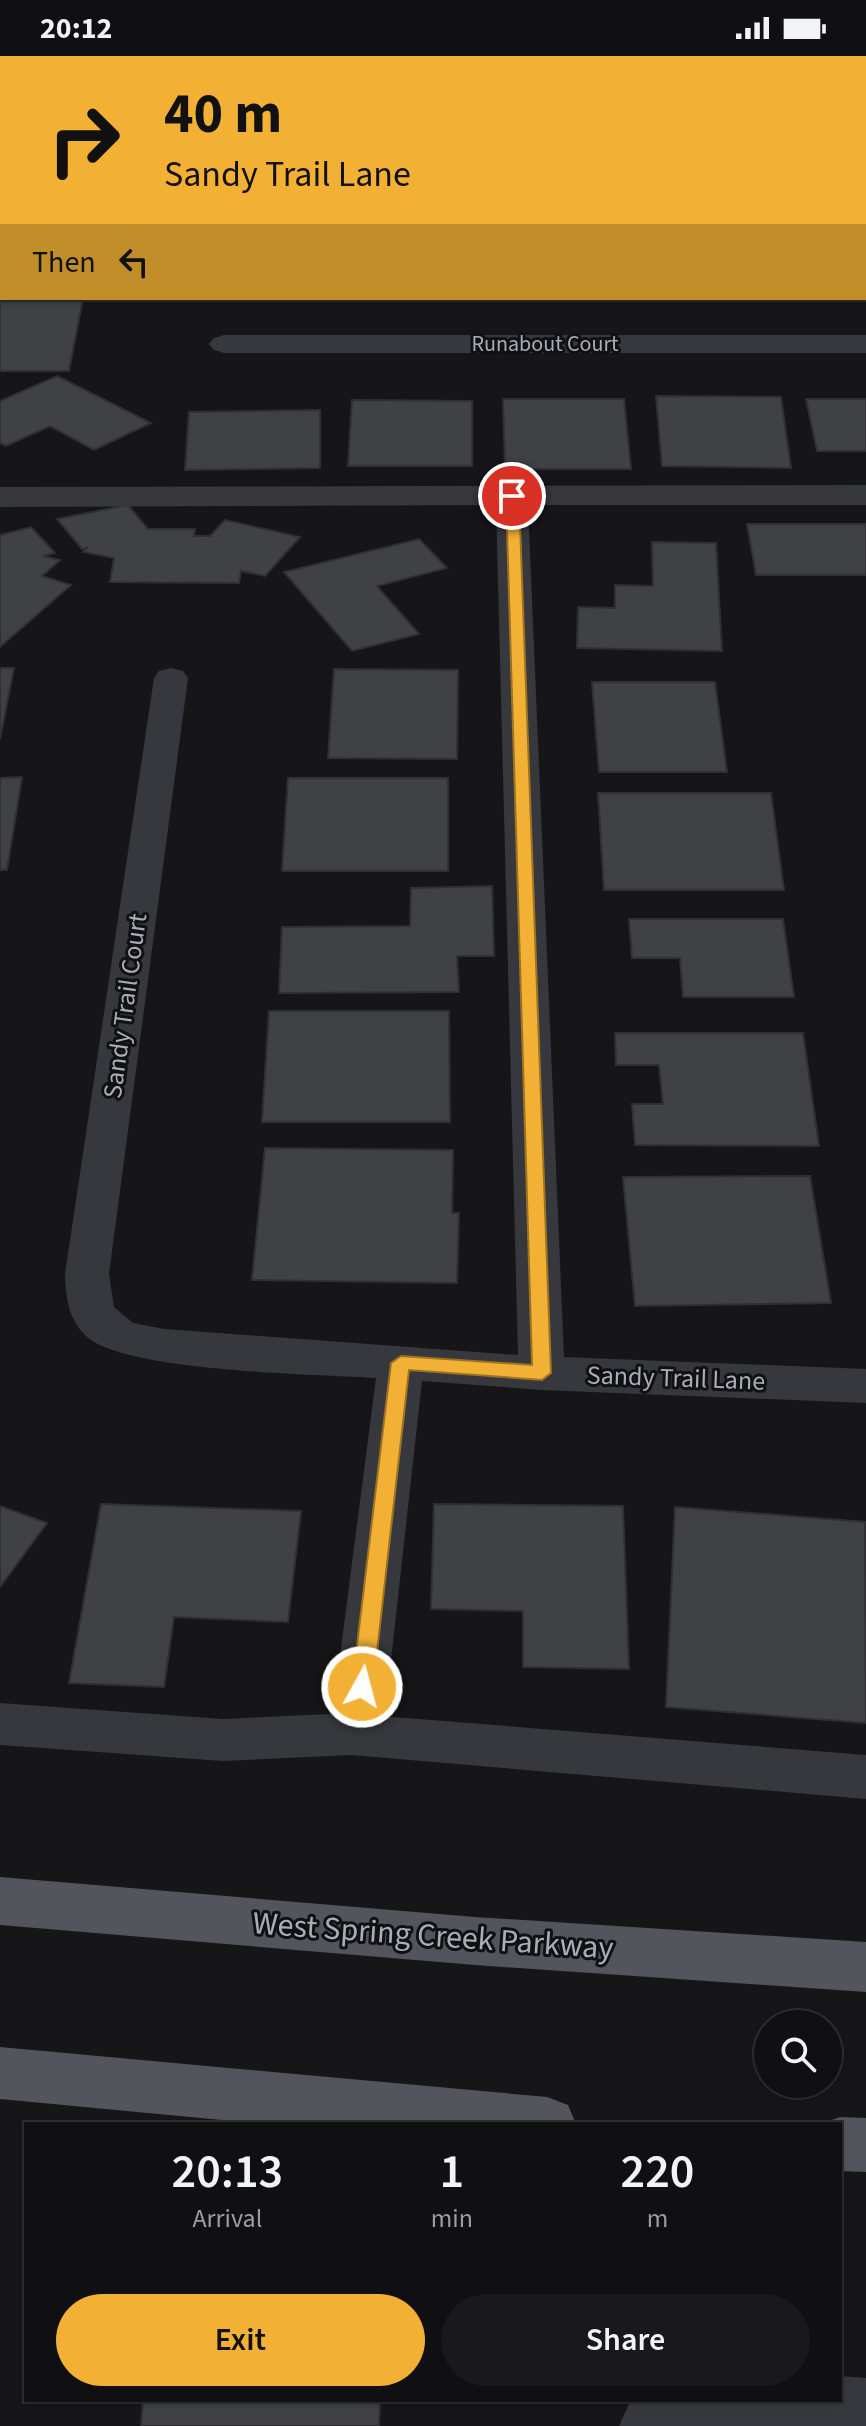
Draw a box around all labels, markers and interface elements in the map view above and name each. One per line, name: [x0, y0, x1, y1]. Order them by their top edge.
text: 20:12: [40, 7, 112, 50]
text: 40 m: [164, 75, 282, 154]
icon: right: [32, 88, 136, 192]
text: Sandy Trail Lane: [164, 149, 411, 200]
icon: left: [112, 240, 156, 284]
text: Then: [32, 241, 96, 284]
street label: Runabout Court: [471, 328, 619, 360]
pin: [478, 462, 546, 530]
icon: arrive: [490, 474, 534, 518]
street label: Sandy Trail Court: [94, 911, 156, 1101]
street label: Sandy Trail Lane: [586, 1356, 766, 1400]
position arrow: [320, 1645, 404, 1729]
street label: West Spring Creek Parkway: [251, 1900, 615, 1972]
map controls: [754, 2010, 842, 2098]
button: search: [754, 2010, 842, 2098]
text: 20:13: [172, 2138, 283, 2206]
text: 1: [440, 2138, 464, 2206]
text: 220: [621, 2138, 694, 2206]
text: Arrival: [192, 2200, 262, 2237]
text: min: [431, 2200, 473, 2237]
text: m: [647, 2200, 668, 2237]
button: Exit: [56, 2294, 425, 2386]
button: Share: [441, 2294, 810, 2386]

